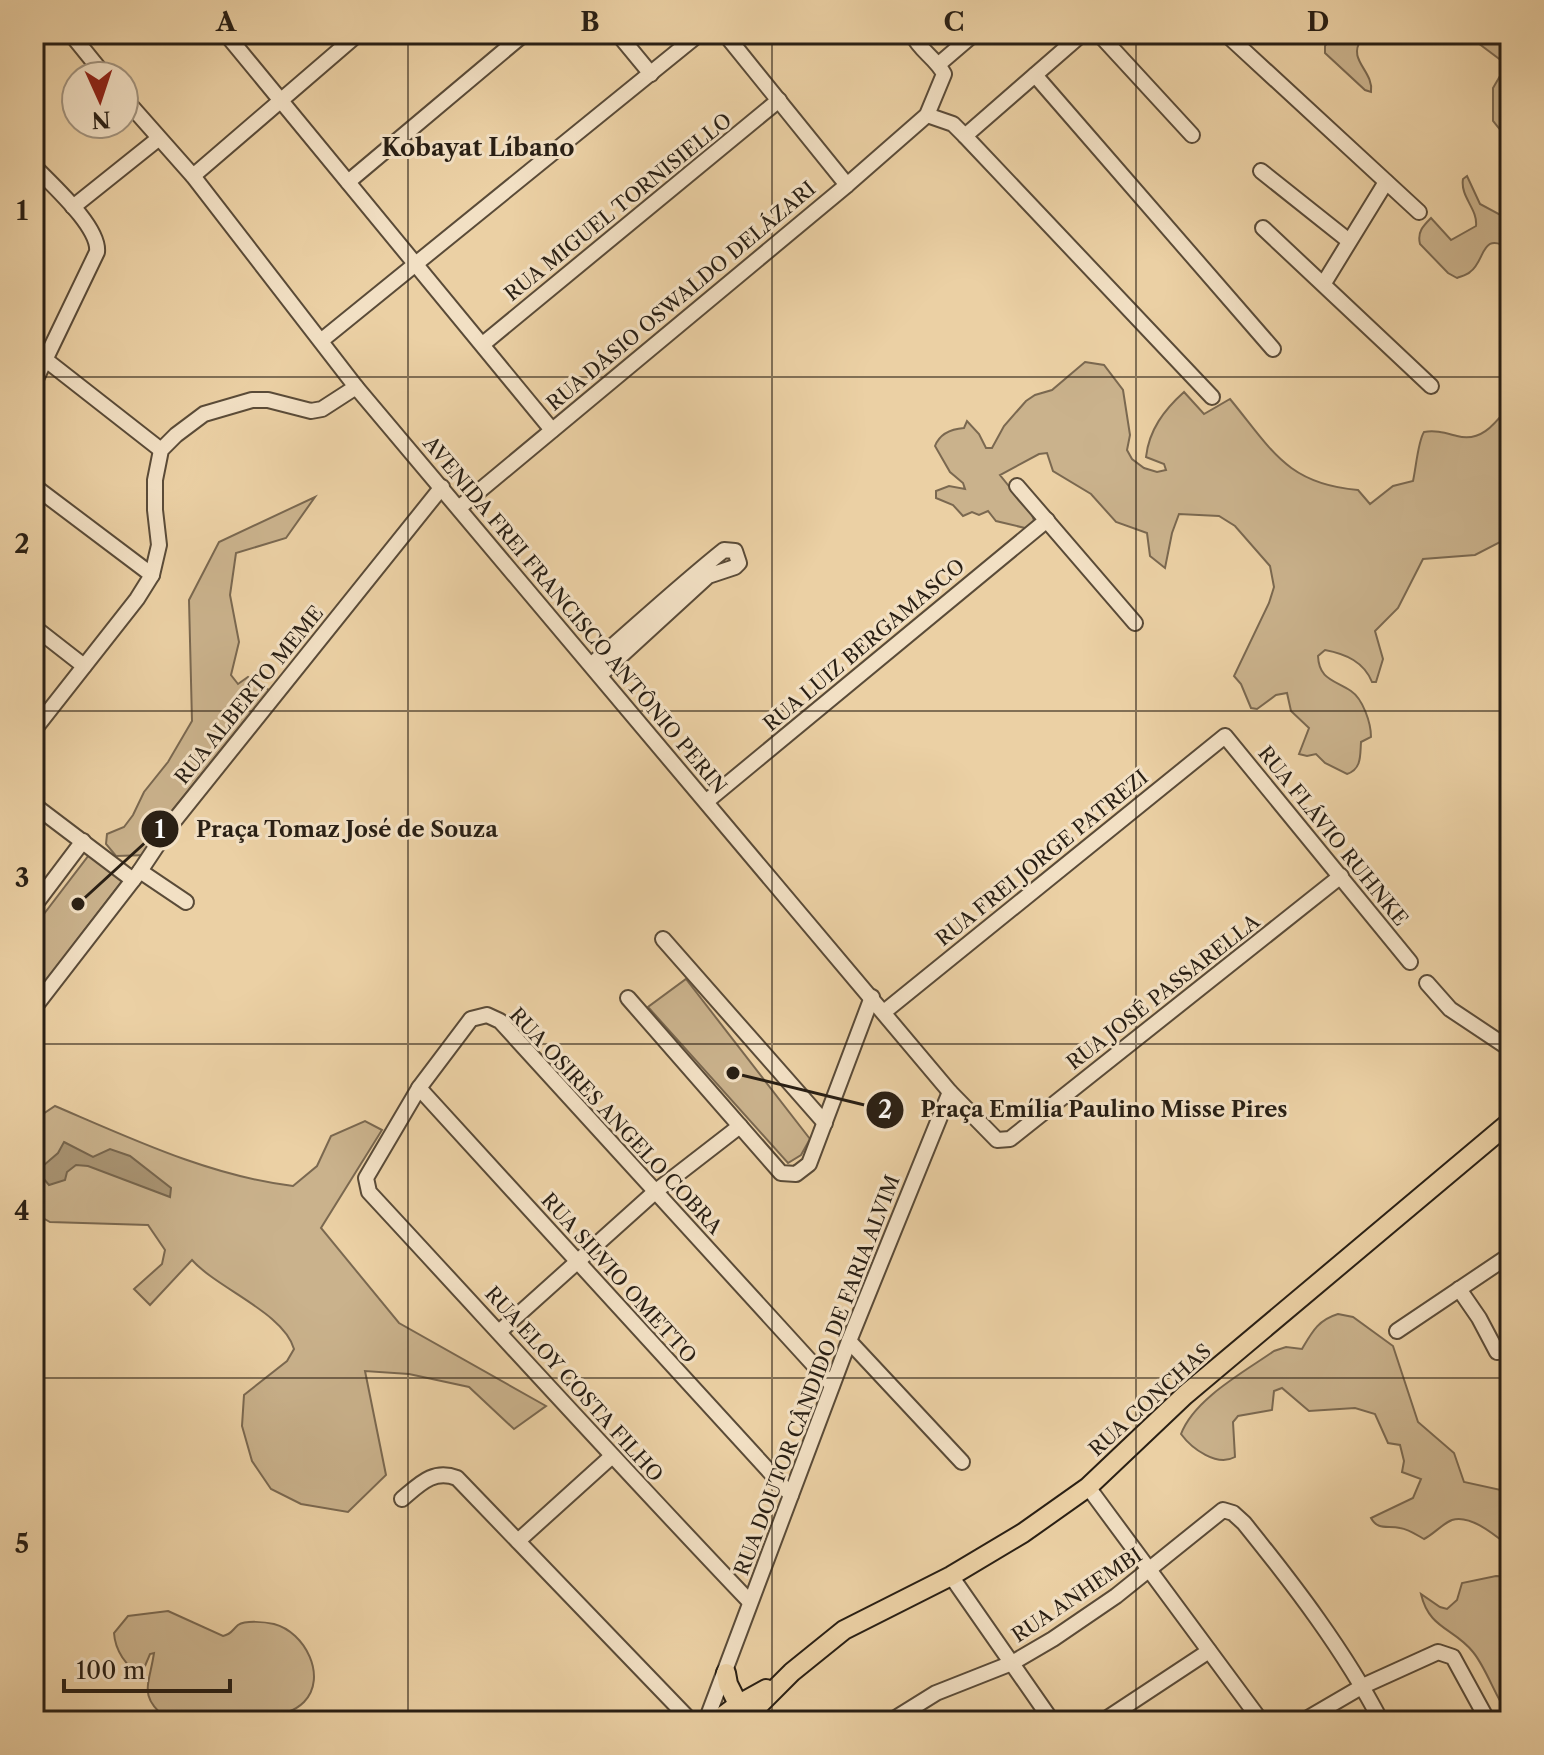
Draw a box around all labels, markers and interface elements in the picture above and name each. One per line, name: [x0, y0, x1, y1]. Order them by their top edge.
text: A: [215, 6, 237, 38]
text: B: [580, 6, 600, 38]
text: C: [944, 6, 964, 38]
text: D: [1307, 6, 1329, 38]
north arrow: [60, 60, 140, 140]
text: N: [91, 105, 111, 133]
street label: RUA MIGUEL TORNISIELLO: [500, 108, 736, 306]
district label: Kobayat Líbano: [381, 133, 575, 162]
street label: RUA DÁSIO OSWALDO DELÁZARI: [541, 176, 820, 416]
text: 1: [16, 195, 28, 227]
street label: AVENIDA FREI FRANCISCO ANTÔNIO PERIN: [418, 430, 732, 798]
text: 2: [14, 528, 30, 560]
street label: RUA LUIZ BERGAMASCO: [759, 554, 969, 736]
street label: RUA ALBERTO MEME: [170, 601, 328, 789]
street label: RUA FLÁVIO RUHNKE: [1253, 741, 1414, 931]
street label: RUA FREI JORGE PATREZI: [931, 765, 1153, 951]
callout: Praça Tomaz José de Souza: [140, 806, 515, 852]
text: 1: [155, 815, 166, 844]
text: Praça Tomaz José de Souza: [196, 816, 498, 843]
text: 3: [15, 862, 29, 894]
street label: RUA JOSÉ PASSARELLA: [1061, 908, 1265, 1075]
street label: RUA OSIRES ANGELO COBRA: [505, 1003, 728, 1240]
callout: Praça Emília Paulino Misse Pires: [865, 1087, 1304, 1133]
text: 2: [878, 1095, 892, 1124]
text: Praça Emília Paulino Misse Pires: [921, 1096, 1287, 1123]
street label: RUA DOUTOR CÂNDIDO DE FARIA ALVIM: [728, 1171, 905, 1578]
street label: RUA SILVIO OMETTO: [536, 1188, 702, 1368]
text: 4: [14, 1195, 30, 1227]
street label: RUA ELOY COSTA FILHO: [480, 1282, 668, 1486]
street label: RUA CONCHAS: [1084, 1339, 1216, 1461]
text: 5: [15, 1528, 29, 1560]
street label: RUA ANHEMBI: [1007, 1543, 1147, 1647]
scale bar: [64, 1643, 230, 1693]
text: 100 m: [76, 1656, 145, 1685]

